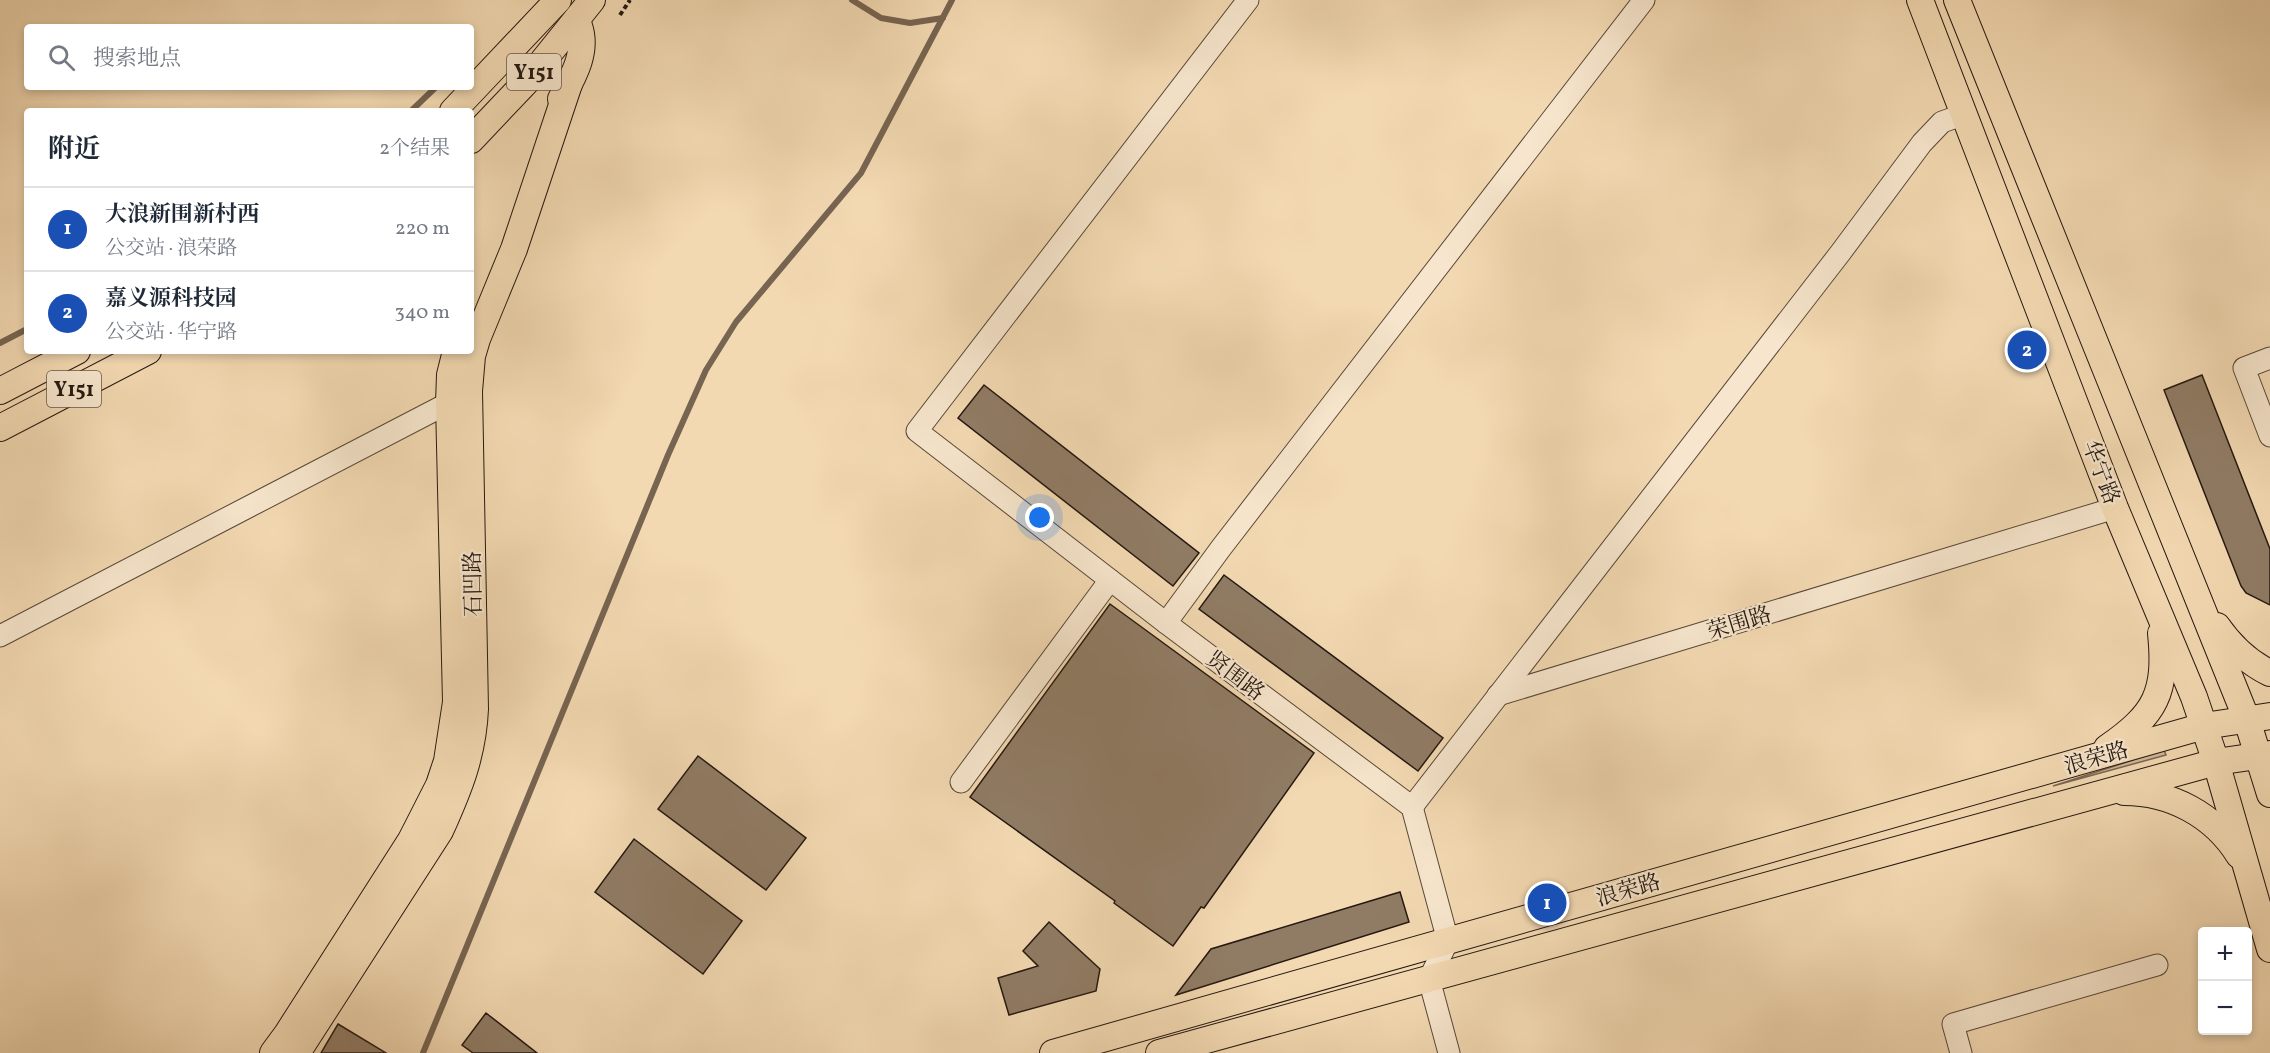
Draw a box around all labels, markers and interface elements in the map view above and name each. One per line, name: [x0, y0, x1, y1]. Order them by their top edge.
search box: [24, 24, 474, 90]
icon: search: [45, 41, 78, 74]
text: 搜索地点: [93, 44, 181, 75]
road number: Y151: [507, 54, 561, 90]
text: 附近: [48, 132, 100, 168]
text: 2个结果: [379, 135, 450, 163]
text: 大浪新围新村西: [105, 200, 259, 231]
text: 1: [63, 215, 72, 243]
text: 220 m: [395, 215, 450, 243]
text: 公交站 · 浪荣路: [105, 235, 237, 263]
text: 嘉义源科技园: [105, 284, 237, 315]
text: 2: [62, 299, 73, 327]
text: 340 m: [394, 299, 450, 327]
text: 公交站 · 华宁路: [105, 319, 237, 347]
pin: 2: [2008, 328, 2046, 372]
road number: Y151: [47, 371, 101, 407]
street label: 华宁路: [2073, 437, 2126, 509]
your location: [1025, 503, 1054, 532]
street label: 石凹路: [458, 551, 491, 617]
street label: 荣围路: [1704, 600, 1776, 649]
street label: 贤围路: [1199, 645, 1270, 709]
street label: 浪荣路: [2061, 735, 2133, 783]
street label: 浪荣路: [1593, 867, 1665, 915]
pin: 1: [1528, 880, 1566, 926]
map controls: [2198, 927, 2252, 1035]
button: +: [2198, 927, 2252, 981]
button: −: [2198, 981, 2252, 1035]

